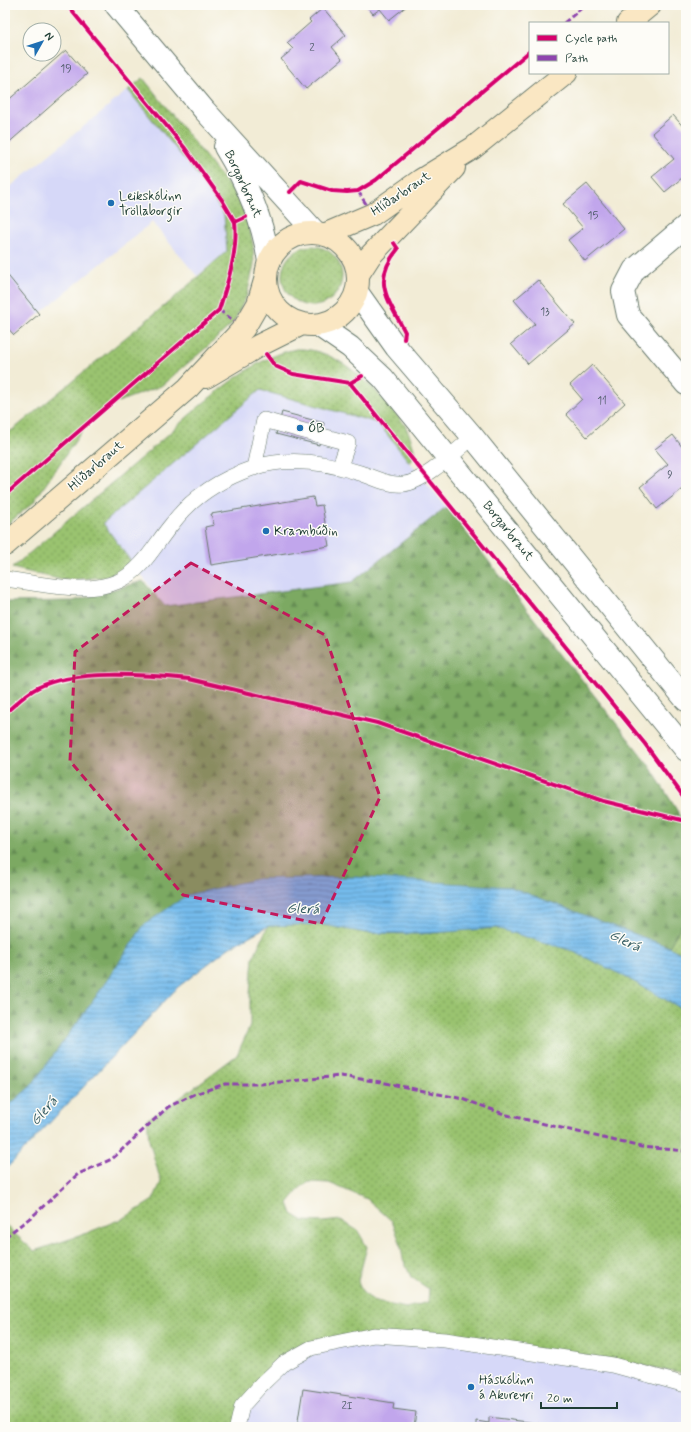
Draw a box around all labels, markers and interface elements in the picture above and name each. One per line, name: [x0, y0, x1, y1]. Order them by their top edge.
north arrow: [22, 22, 62, 62]
legend: [529, 22, 669, 74]
text: N: [41, 29, 57, 44]
text: Cycle path: [565, 31, 617, 47]
house number: 2: [309, 41, 315, 55]
text: Path: [565, 51, 588, 67]
house number: 19: [60, 62, 72, 76]
street label: Borgarbraut: [219, 148, 266, 221]
street label: Hlíðarbraut: [368, 168, 435, 220]
place label: Leikskólinn Tröllaborgir: [119, 188, 183, 222]
marker: Leikskólinn Tröllaborgir: [106, 198, 116, 208]
house number: 15: [588, 209, 599, 223]
house number: 13: [540, 305, 550, 319]
house number: 11: [597, 394, 607, 408]
place label: ÓB: [308, 420, 324, 437]
marker: ÓB: [295, 423, 305, 433]
street label: Hlíðarbraut: [65, 437, 128, 495]
house number: 9: [667, 468, 673, 482]
street label: Borgarbraut: [478, 498, 538, 565]
place label: Krambúðin: [274, 523, 338, 540]
marker: Krambúðin: [261, 526, 271, 536]
water label: Glerá: [286, 899, 320, 919]
water label: Glerá: [606, 926, 644, 956]
water label: Glerá: [26, 1092, 62, 1129]
place label: Háskólinn á Akureyri: [479, 1372, 534, 1404]
marker: Háskólinn á Akureyri: [466, 1382, 476, 1392]
scale bar: [541, 1384, 617, 1410]
text: 20 m: [547, 1391, 573, 1407]
house number: 2I: [341, 1399, 353, 1413]

